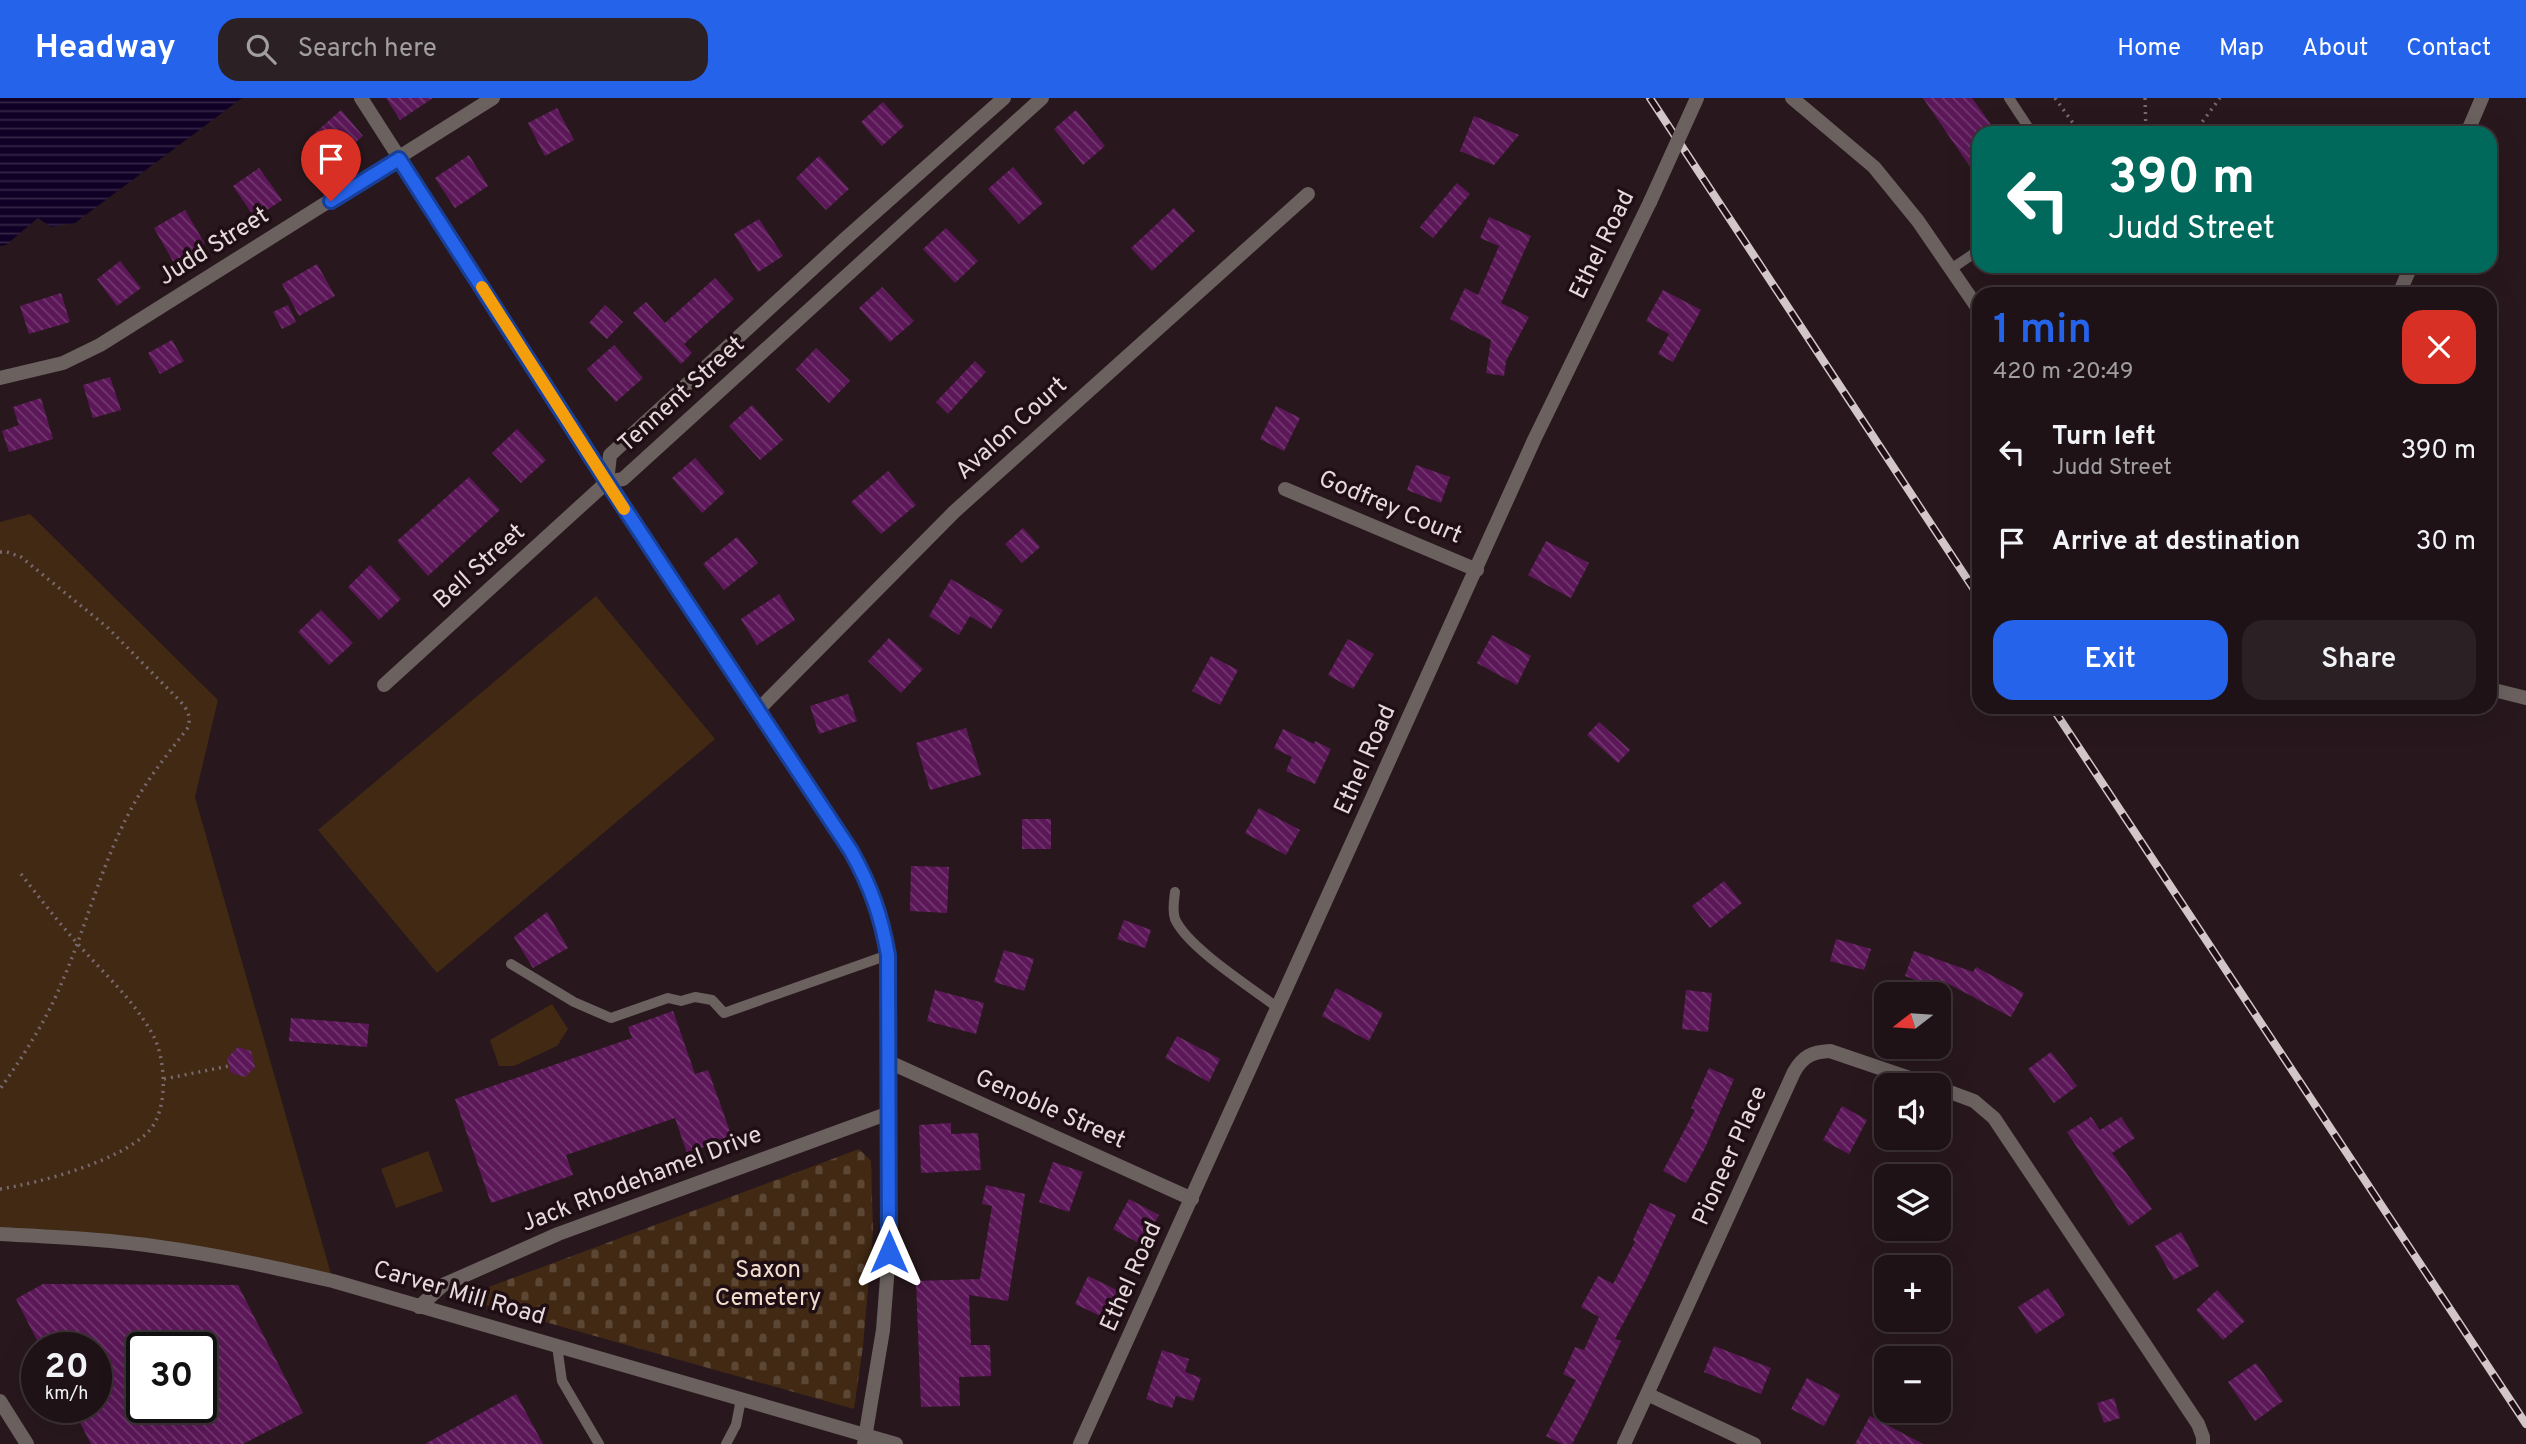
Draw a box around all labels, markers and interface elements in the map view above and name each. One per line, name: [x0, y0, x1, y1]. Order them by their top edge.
search box: [218, 18, 708, 81]
text: Headway: [35, 28, 176, 70]
icon: search: [242, 30, 280, 68]
text: Search here: [298, 33, 437, 66]
text: Home: [2117, 34, 2181, 64]
text: Map: [2219, 34, 2264, 64]
text: About: [2302, 34, 2368, 64]
text: Contact: [2406, 34, 2491, 64]
pin: [301, 129, 361, 201]
icon: arrive: [312, 140, 350, 178]
text: 390 m: [2108, 149, 2255, 211]
icon: left: [1993, 154, 2084, 245]
street label: Ethel Road: [1564, 186, 1642, 304]
street label: Judd Street: [153, 201, 275, 293]
text: Judd Street: [2108, 210, 2275, 250]
text: 1 min: [1993, 305, 2092, 358]
button: close: [2402, 310, 2476, 384]
street label: Tennent Street: [613, 330, 751, 460]
text: 420 m · 20:49: [1993, 358, 2134, 387]
street label: Avalon Court: [950, 371, 1074, 487]
text: Turn left: [2052, 421, 2156, 454]
icon: left: [1993, 433, 2031, 471]
text: 390 m: [2401, 435, 2476, 468]
text: Judd Street: [2052, 454, 2172, 483]
street label: Godfrey Court: [1314, 464, 1466, 552]
street label: Bell Street: [428, 518, 532, 616]
icon: arrive: [1993, 524, 2031, 562]
text: Arrive at destination: [2052, 526, 2300, 559]
text: 30 m: [2416, 526, 2476, 559]
button: Exit: [1993, 620, 2228, 700]
button: Share: [2242, 620, 2476, 700]
street label: Ethel Road: [1328, 700, 1404, 820]
north arrow: [1874, 982, 1951, 1059]
map controls: [1874, 982, 1951, 1423]
street label: Genoble Street: [970, 1063, 1130, 1157]
button: sound: [1874, 1073, 1951, 1150]
street label: Pioneer Place: [1687, 1082, 1775, 1230]
street label: Jack Rhodehamel Drive: [517, 1120, 767, 1240]
button: layers: [1874, 1164, 1951, 1241]
position arrow: [852, 1215, 926, 1289]
street label: Ethel Road: [1094, 1217, 1170, 1337]
street label: Carver Mill Road: [370, 1255, 548, 1333]
button: +: [1874, 1255, 1951, 1332]
park label: Saxon Cemetery: [715, 1256, 821, 1314]
speed limit sign: 30: [126, 1332, 217, 1423]
text: 20: [44, 1346, 89, 1390]
button: −: [1874, 1346, 1951, 1423]
text: km/h: [45, 1383, 88, 1406]

